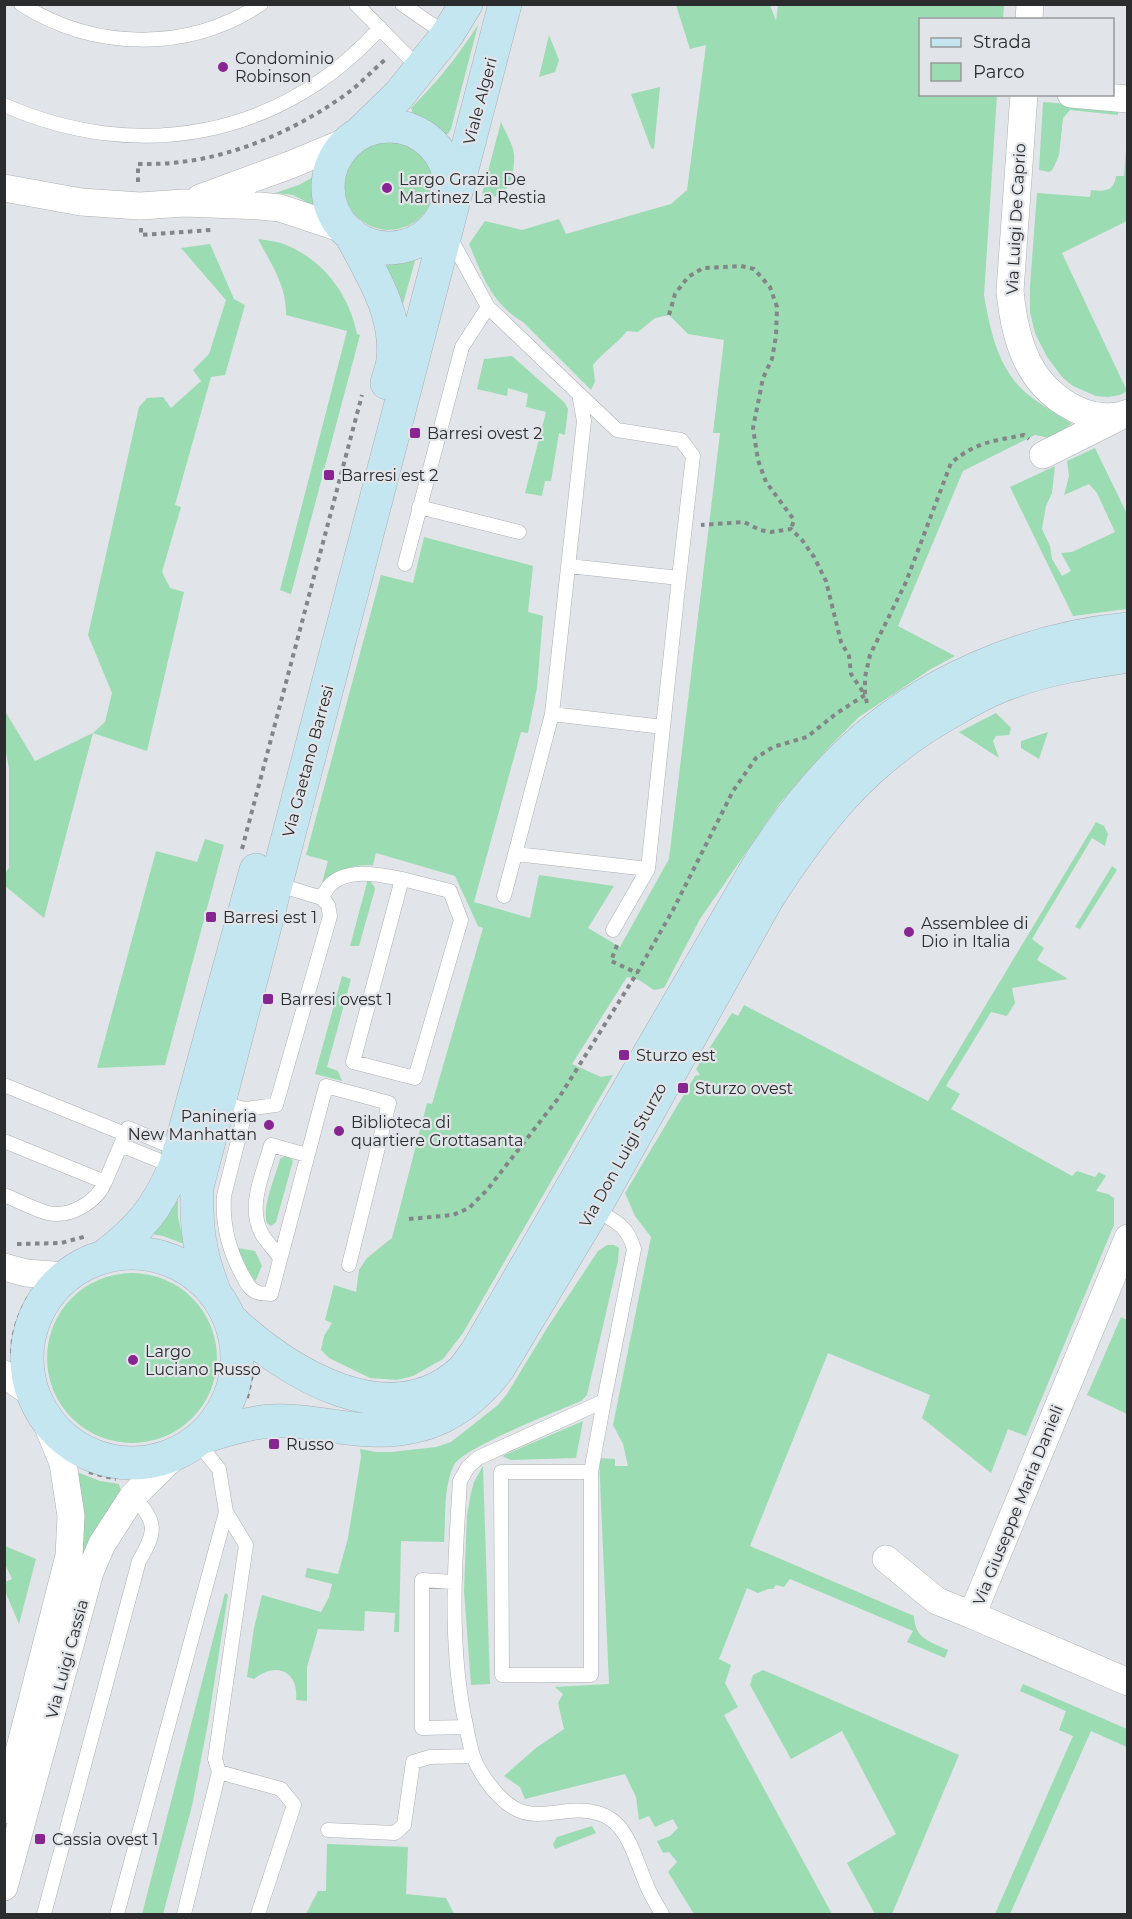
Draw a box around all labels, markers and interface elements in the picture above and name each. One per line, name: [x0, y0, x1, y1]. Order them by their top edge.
legend: [919, 18, 1114, 96]
text: Strada: [973, 31, 1031, 53]
place label: Condominio Robinson: [235, 49, 334, 86]
street label: Viale Algeri: [459, 55, 501, 147]
marker: Condominio Robinson: [216, 60, 230, 74]
text: Parco: [973, 61, 1025, 83]
street label: Via Luigi De Caprio: [1003, 143, 1029, 295]
place label: Largo Grazia De Martinez La Restia: [399, 170, 546, 207]
marker: Largo Grazia De Martinez La Restia: [380, 181, 394, 195]
place label: Barresi ovest 2: [427, 424, 542, 443]
marker: Barresi ovest 2: [408, 426, 422, 440]
place label: Barresi est 2: [341, 466, 438, 485]
marker: Barresi est 2: [322, 468, 336, 482]
street label: Via Gaetano Barresi: [279, 683, 337, 839]
place label: Barresi est 1: [223, 908, 317, 927]
marker: Barresi est 1: [204, 910, 218, 924]
place label: Assemblee di Dio in Italia: [921, 914, 1028, 951]
marker: Assemblee di Dio in Italia: [902, 925, 916, 939]
place label: Barresi ovest 1: [280, 990, 392, 1009]
marker: Barresi ovest 1: [261, 992, 275, 1006]
place label: Sturzo est: [636, 1046, 716, 1065]
marker: Sturzo est: [617, 1048, 631, 1062]
street label: Via Don Luigi Sturzo: [575, 1079, 671, 1231]
place label: Sturzo ovest: [695, 1079, 793, 1098]
marker: Sturzo ovest: [676, 1081, 690, 1095]
place label: Panineria New Manhattan: [128, 1107, 257, 1144]
place label: Biblioteca di quartiere Grottasanta: [351, 1113, 523, 1150]
marker: Panineria New Manhattan: [262, 1118, 276, 1132]
marker: Biblioteca di quartiere Grottasanta: [332, 1124, 346, 1138]
place label: Largo Luciano Russo: [145, 1342, 261, 1379]
marker: Largo Luciano Russo: [126, 1353, 140, 1367]
street label: Via Giuseppe Maria Danieli: [969, 1402, 1067, 1608]
place label: Russo: [286, 1435, 334, 1454]
marker: Russo: [267, 1437, 281, 1451]
street label: Via Luigi Cassia: [42, 1597, 92, 1721]
place label: Cassia ovest 1: [52, 1830, 158, 1849]
marker: Cassia ovest 1: [33, 1832, 47, 1846]

